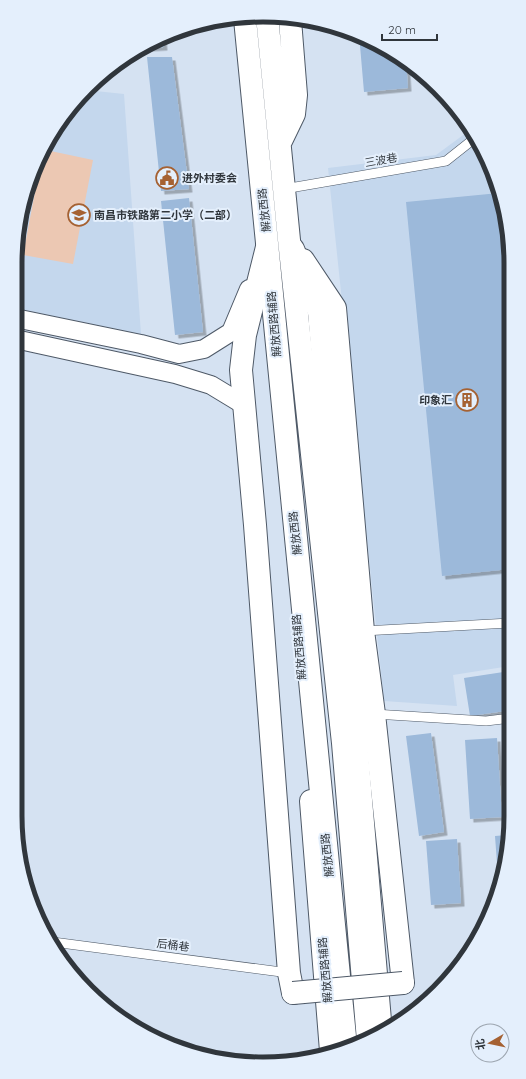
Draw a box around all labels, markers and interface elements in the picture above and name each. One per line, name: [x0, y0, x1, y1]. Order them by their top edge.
scale bar: [382, 16, 437, 42]
text: 20 m: [388, 22, 416, 37]
street label: 三波巷: [364, 150, 398, 170]
public building icon: 进外村委会: [154, 165, 180, 191]
place label: 进外村委会: [182, 171, 237, 185]
street label: 解放西路: [255, 187, 273, 233]
school or university icon: 南昌市铁路第二小学（二部）: [66, 202, 92, 228]
place label: 南昌市铁路第二小学（二部）: [94, 208, 237, 222]
street label: 解放西路辅路: [264, 291, 284, 357]
building icon: 印象汇: [454, 387, 480, 413]
place label: 印象汇: [419, 393, 452, 407]
street label: 解放西路: [286, 510, 304, 556]
street label: 解放西路辅路: [289, 614, 309, 680]
street label: 解放西路: [318, 832, 336, 878]
street label: 后桶巷: [156, 936, 190, 954]
street label: 解放西路辅路: [315, 937, 335, 1003]
north arrow: [470, 1023, 510, 1063]
text: 北: [472, 1038, 488, 1051]

